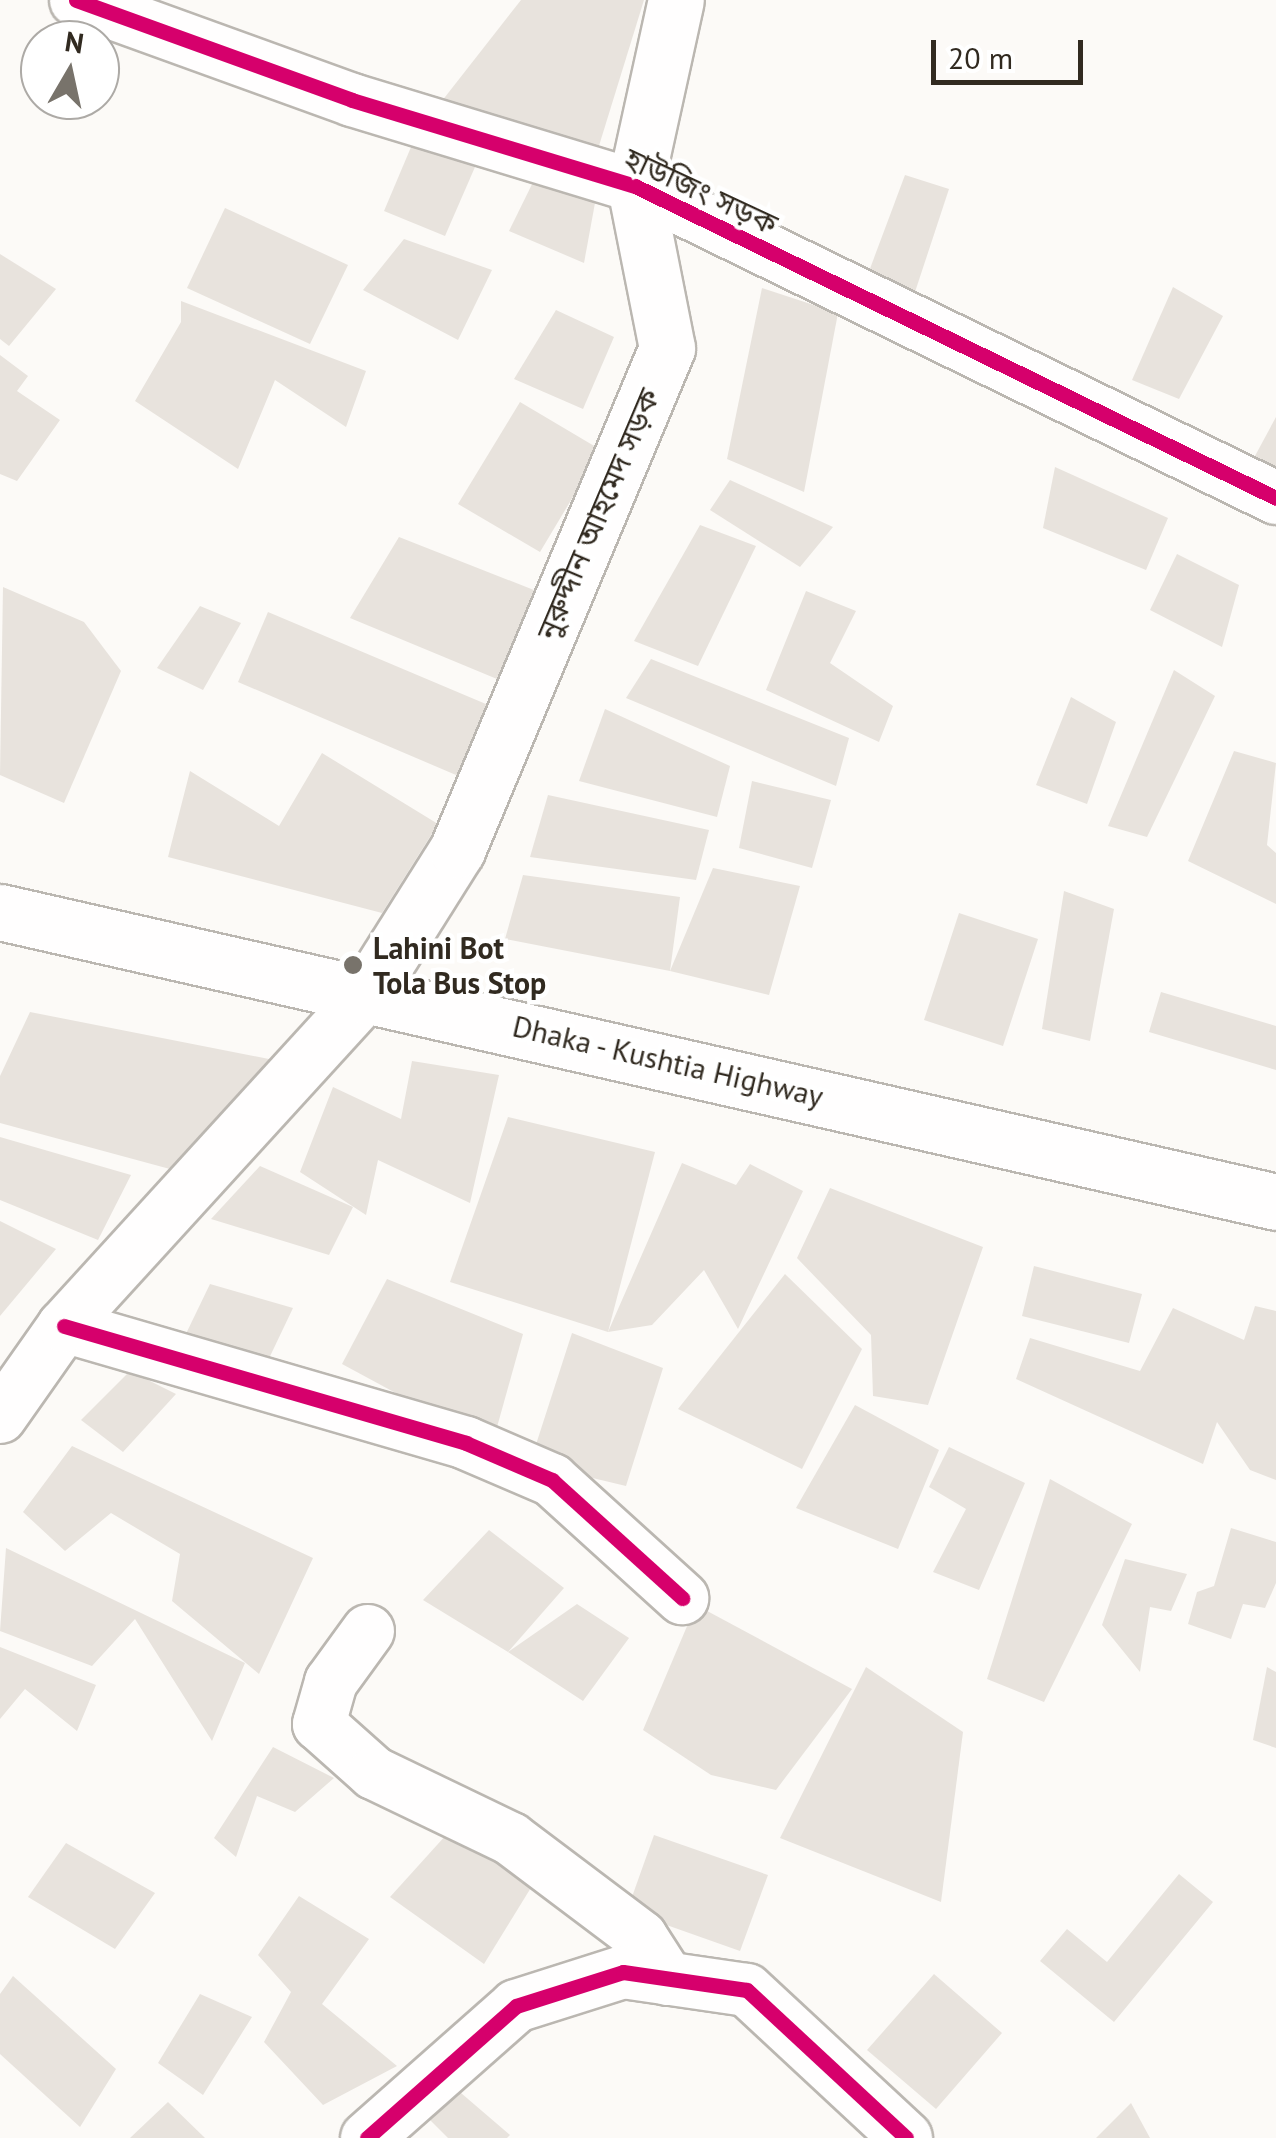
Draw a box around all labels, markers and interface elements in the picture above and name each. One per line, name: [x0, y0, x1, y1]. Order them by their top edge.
north arrow: [20, 20, 120, 120]
scale bar: [936, 20, 1088, 82]
text: N: [62, 22, 86, 62]
text: 20 m: [948, 38, 1013, 77]
street label: হাউজিং সড়ক: [619, 140, 783, 242]
street label: নুরুদ্দীন আহমেদ সড়ক: [529, 383, 667, 645]
place label: Lahini Bot Tola Bus Stop: [373, 930, 546, 1000]
marker: Lahini Bot Tola Bus Stop: [342, 954, 364, 976]
street label: Dhaka - Kushtia Highway: [507, 1007, 829, 1115]

